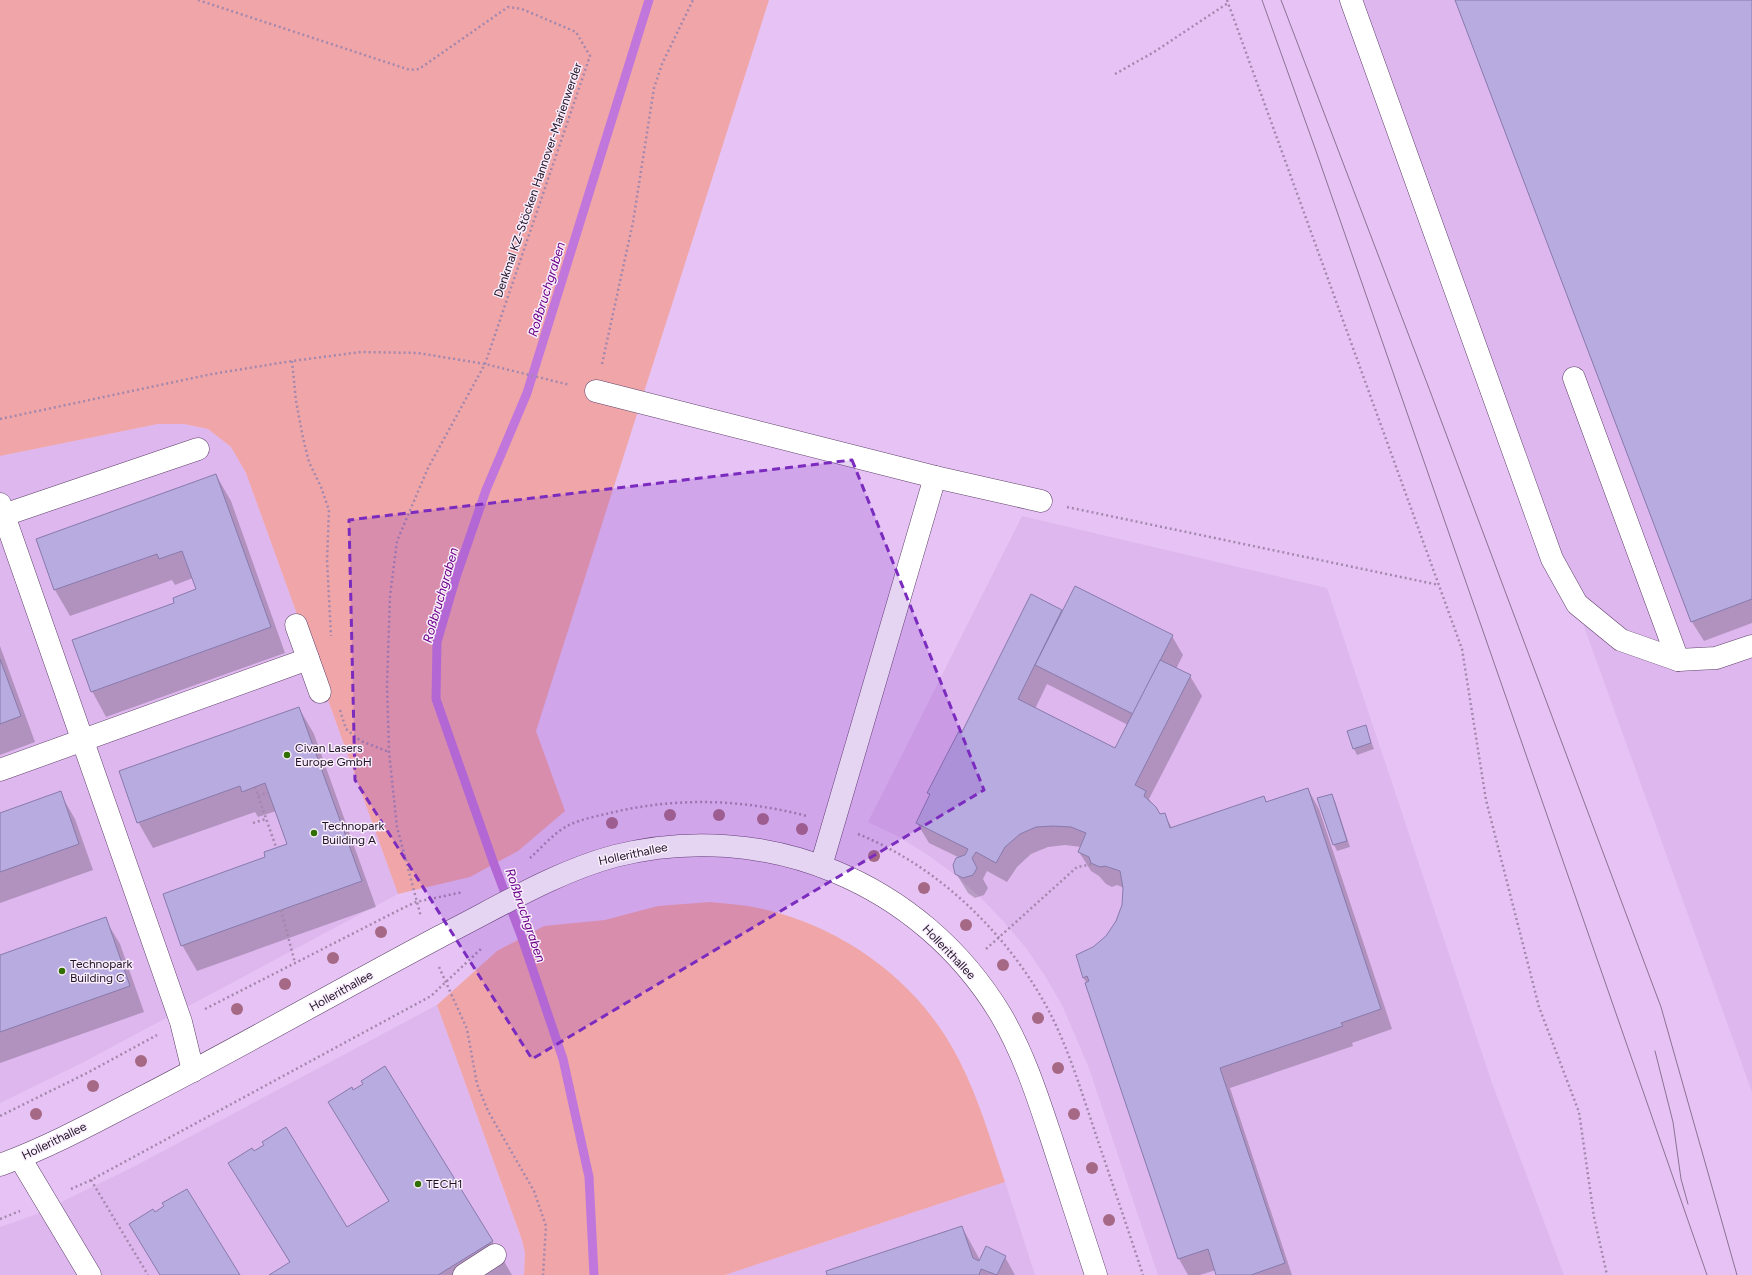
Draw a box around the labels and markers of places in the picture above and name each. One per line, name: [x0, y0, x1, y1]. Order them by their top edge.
place label: Civan Lasers Europe GmbH: [295, 741, 372, 769]
marker: Civan Lasers Europe GmbH: [282, 750, 292, 760]
place label: Technopark Building A: [322, 819, 385, 847]
marker: Technopark Building A: [309, 828, 319, 838]
place label: Technopark Building C: [70, 957, 133, 985]
marker: Technopark Building C: [57, 966, 67, 976]
place label: TECH1: [426, 1177, 462, 1191]
marker: TECH1: [413, 1179, 423, 1189]

